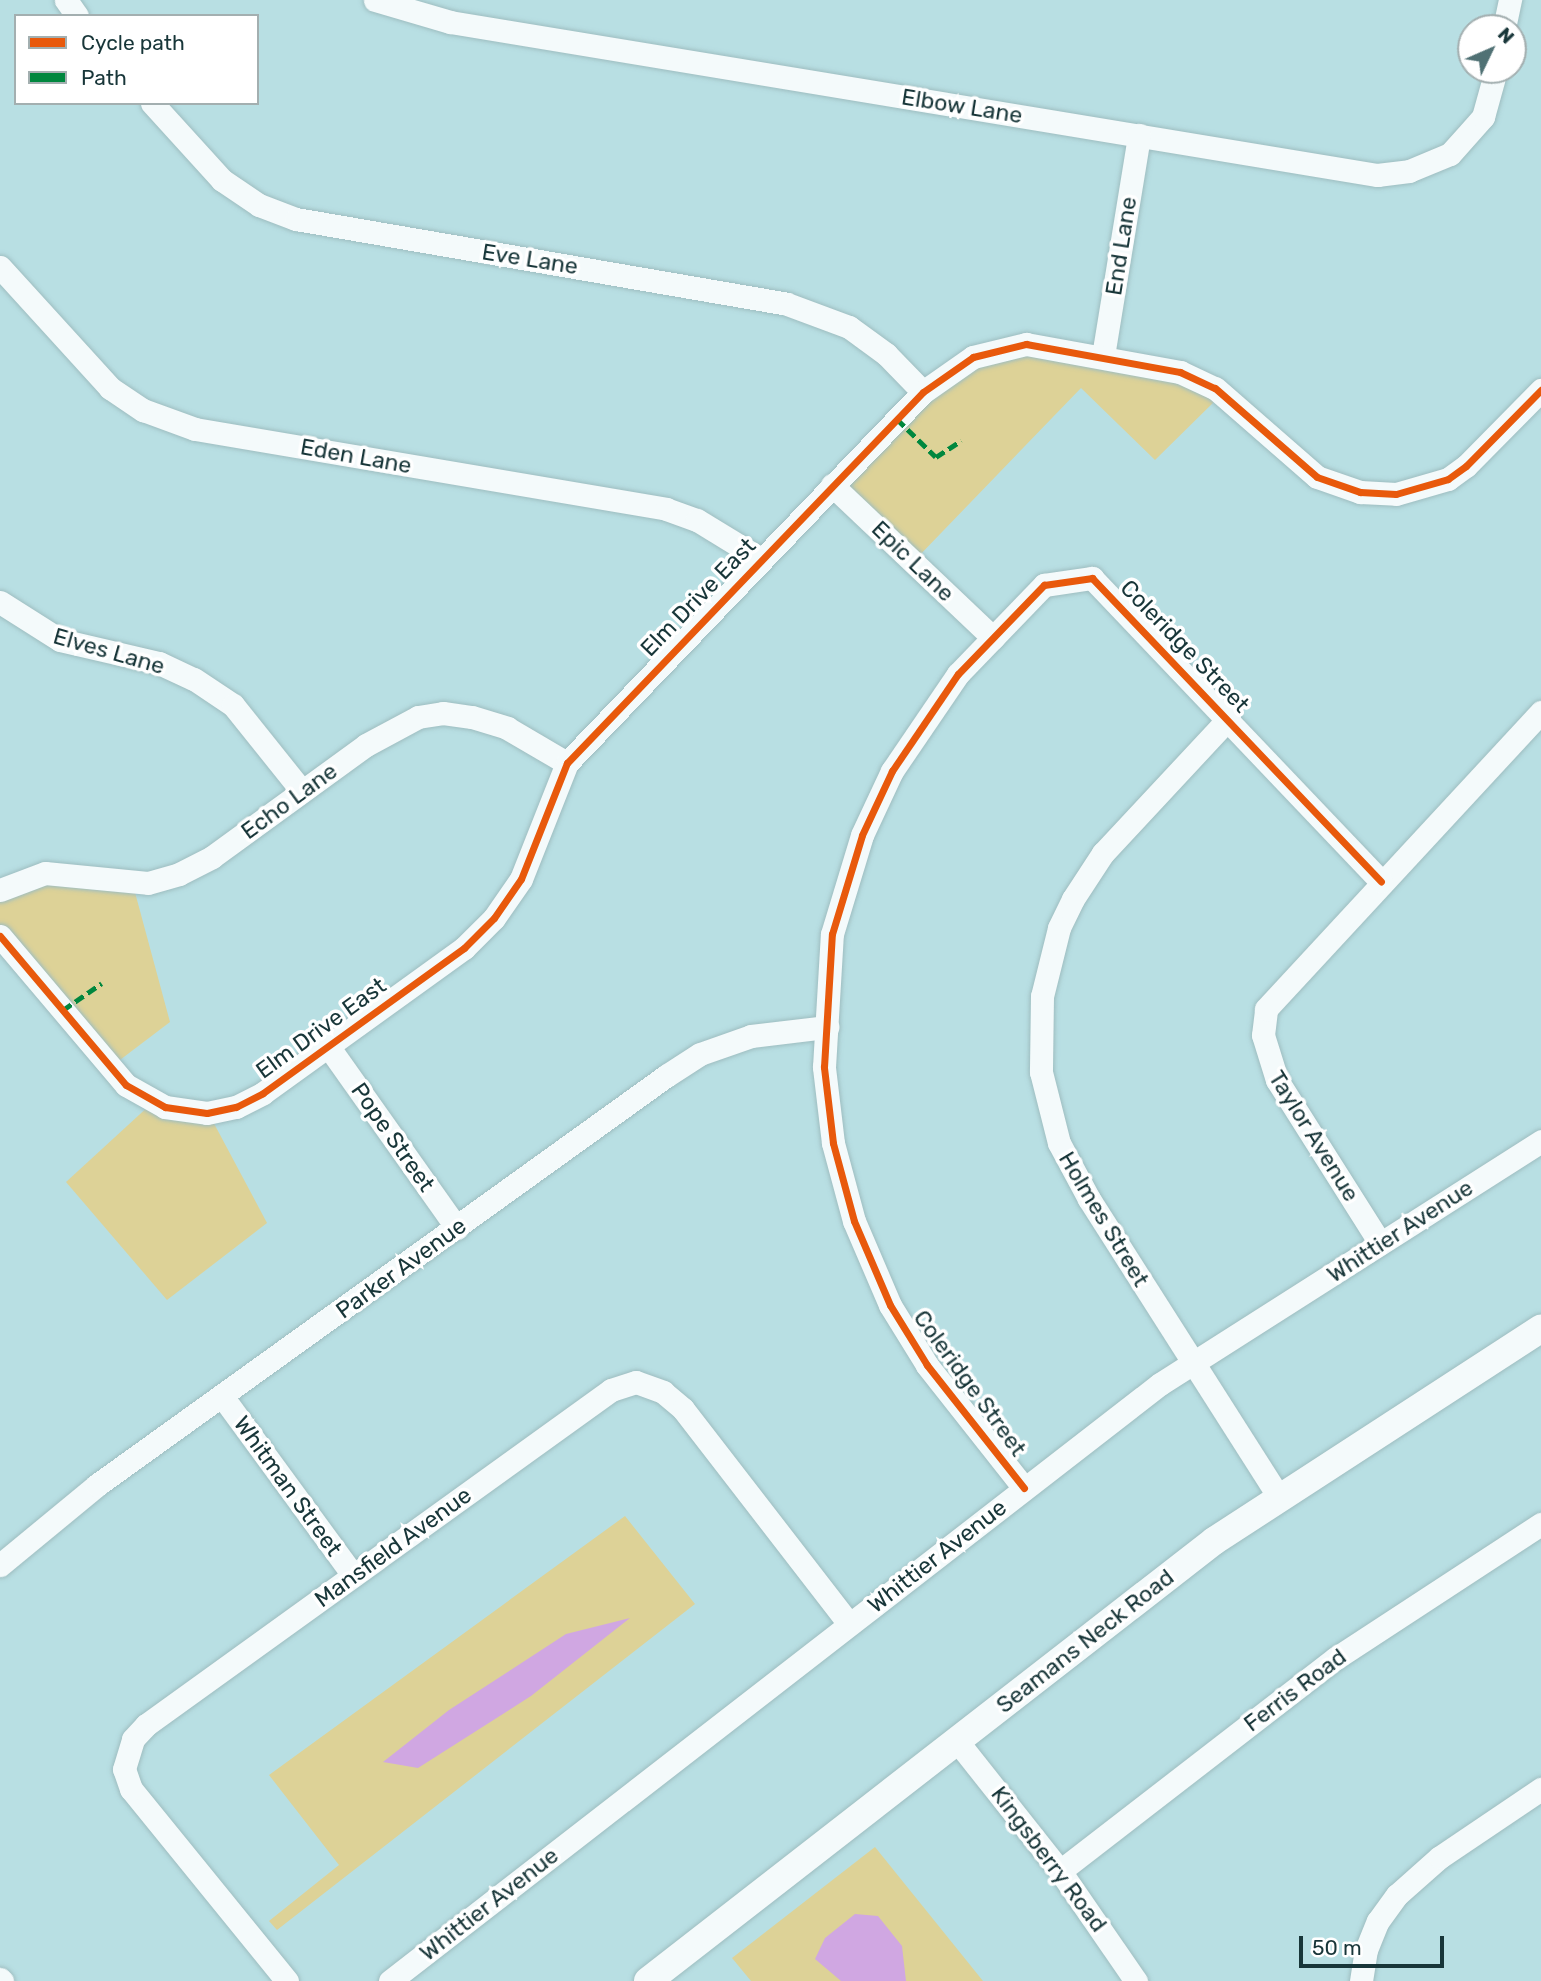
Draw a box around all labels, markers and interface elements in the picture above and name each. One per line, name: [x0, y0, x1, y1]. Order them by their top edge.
legend: [14, 14, 259, 105]
north arrow: [1457, 14, 1527, 84]
text: N: [1493, 23, 1519, 48]
text: Cycle path: [81, 30, 185, 55]
text: Path: [81, 65, 127, 90]
street label: Elbow Lane: [899, 83, 1025, 129]
street label: End Lane: [1100, 195, 1142, 297]
street label: Eve Lane: [480, 238, 580, 280]
street label: Eden Lane: [298, 433, 414, 479]
street label: Epic Lane: [866, 515, 960, 607]
street label: Elm Drive East: [635, 532, 761, 662]
street label: Coleridge Street: [1115, 574, 1255, 718]
street label: Elves Lane: [50, 622, 168, 680]
street label: Echo Lane: [236, 757, 342, 845]
street label: Elm Drive East: [251, 972, 391, 1084]
street label: Taylor Avenue: [1263, 1065, 1365, 1207]
street label: Pope Street: [345, 1077, 441, 1197]
street label: Holmes Street: [1053, 1147, 1155, 1291]
street label: Whittier Avenue: [1321, 1173, 1479, 1289]
street label: Parker Avenue: [330, 1211, 472, 1325]
street label: Coleridge Street: [908, 1305, 1032, 1461]
street label: Whitman Street: [228, 1411, 348, 1561]
street label: Mansfield Avenue: [309, 1481, 477, 1613]
street label: Whittier Avenue: [862, 1493, 1012, 1619]
street label: Seamans Neck Road: [991, 1563, 1179, 1719]
street label: Ferris Road: [1238, 1643, 1352, 1737]
street label: Kingsberry Road: [985, 1781, 1113, 1937]
street label: Whittier Avenue: [414, 1841, 564, 1967]
scale bar: [1303, 1922, 1448, 1966]
text: 50 m: [1312, 1935, 1362, 1960]

